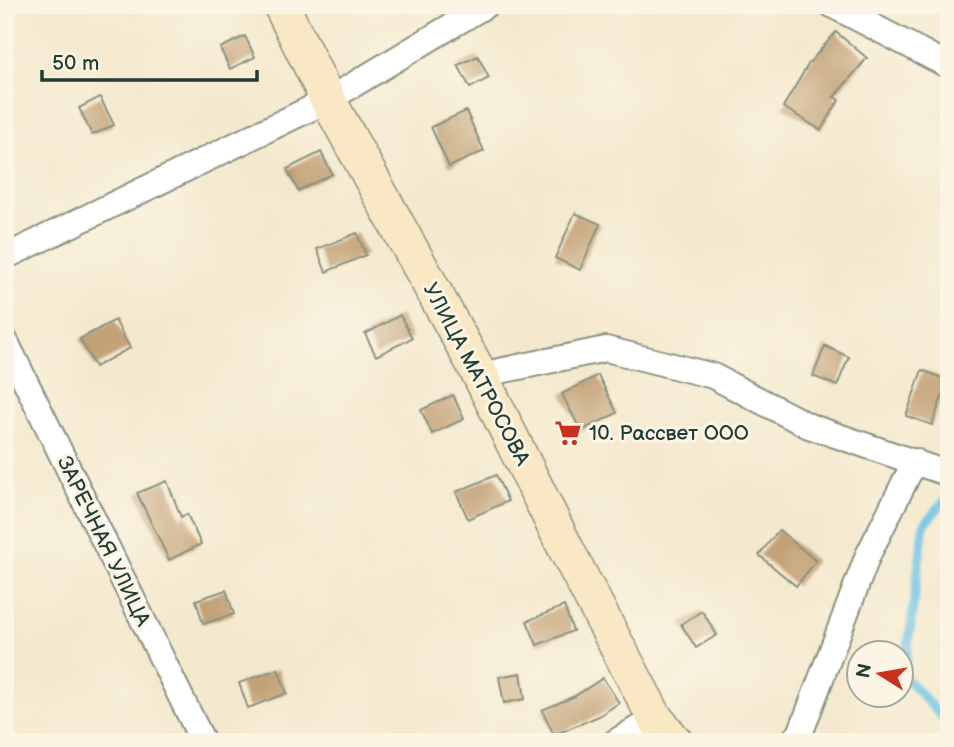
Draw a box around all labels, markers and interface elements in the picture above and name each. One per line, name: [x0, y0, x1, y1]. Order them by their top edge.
scale bar: [42, 38, 257, 82]
text: 50 m: [52, 51, 99, 76]
street label: УЛИЦА МАТРОСОВА: [418, 279, 535, 470]
supermarket icon: 10. Рассвет ООО: [553, 418, 583, 448]
place label: 10. Рассвет ООО: [589, 421, 749, 446]
street label: ЗАРЕЧНАЯ УЛИЦА: [52, 452, 156, 631]
north arrow: [846, 638, 916, 708]
text: N: [852, 662, 877, 680]

